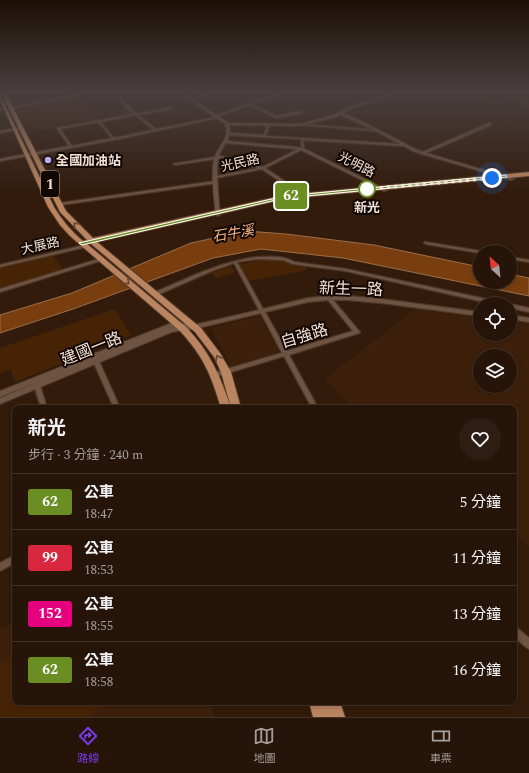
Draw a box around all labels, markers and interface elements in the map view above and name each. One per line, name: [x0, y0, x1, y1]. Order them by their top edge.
street label: 光明路: [335, 147, 378, 183]
street label: 光民路: [219, 149, 261, 177]
place label: 全國加油站: [56, 151, 121, 171]
marker: 全國加油站: [43, 155, 53, 165]
your location: [482, 168, 502, 188]
road number: 1: [41, 171, 59, 197]
marker: 新光: [358, 180, 376, 198]
line badge: 62: [273, 183, 309, 209]
text: 62: [283, 185, 299, 206]
place label: 新光: [354, 198, 380, 218]
water label: 石牛溪: [211, 219, 258, 247]
one-way arrow: [74, 223, 81, 230]
street label: 大展路: [19, 232, 61, 260]
north arrow: [473, 245, 517, 289]
map controls: [473, 245, 517, 393]
street label: 新生一路: [319, 276, 383, 302]
one-way arrow: [122, 278, 129, 285]
button: locate: [473, 297, 517, 341]
street label: 自強路: [278, 317, 331, 354]
street label: 建國一路: [57, 326, 126, 372]
button: layers: [473, 349, 517, 393]
one-way arrow: [216, 355, 223, 362]
text: 新光: [28, 414, 66, 443]
button: heart: [459, 418, 501, 460]
text: 步行 · 3 分鐘 · 240 m: [28, 445, 143, 465]
text: 公車: [84, 481, 114, 504]
text: 62: [42, 491, 58, 512]
text: 5 分鐘: [460, 491, 501, 514]
text: 18:47: [84, 504, 113, 524]
text: 公車: [84, 537, 114, 560]
text: 99: [42, 547, 58, 568]
text: 11 分鐘: [452, 547, 501, 570]
text: 18:53: [84, 560, 113, 580]
text: 公車: [84, 593, 114, 616]
text: 152: [38, 603, 62, 624]
text: 13 分鐘: [452, 603, 501, 626]
text: 18:55: [84, 616, 113, 636]
text: 公車: [84, 649, 114, 672]
text: 62: [42, 659, 58, 680]
text: 16 分鐘: [452, 659, 501, 682]
text: 18:58: [84, 672, 113, 692]
tab: 路線: [77, 725, 99, 767]
tab: 地圖: [253, 725, 275, 767]
tab: 車票: [430, 725, 452, 767]

